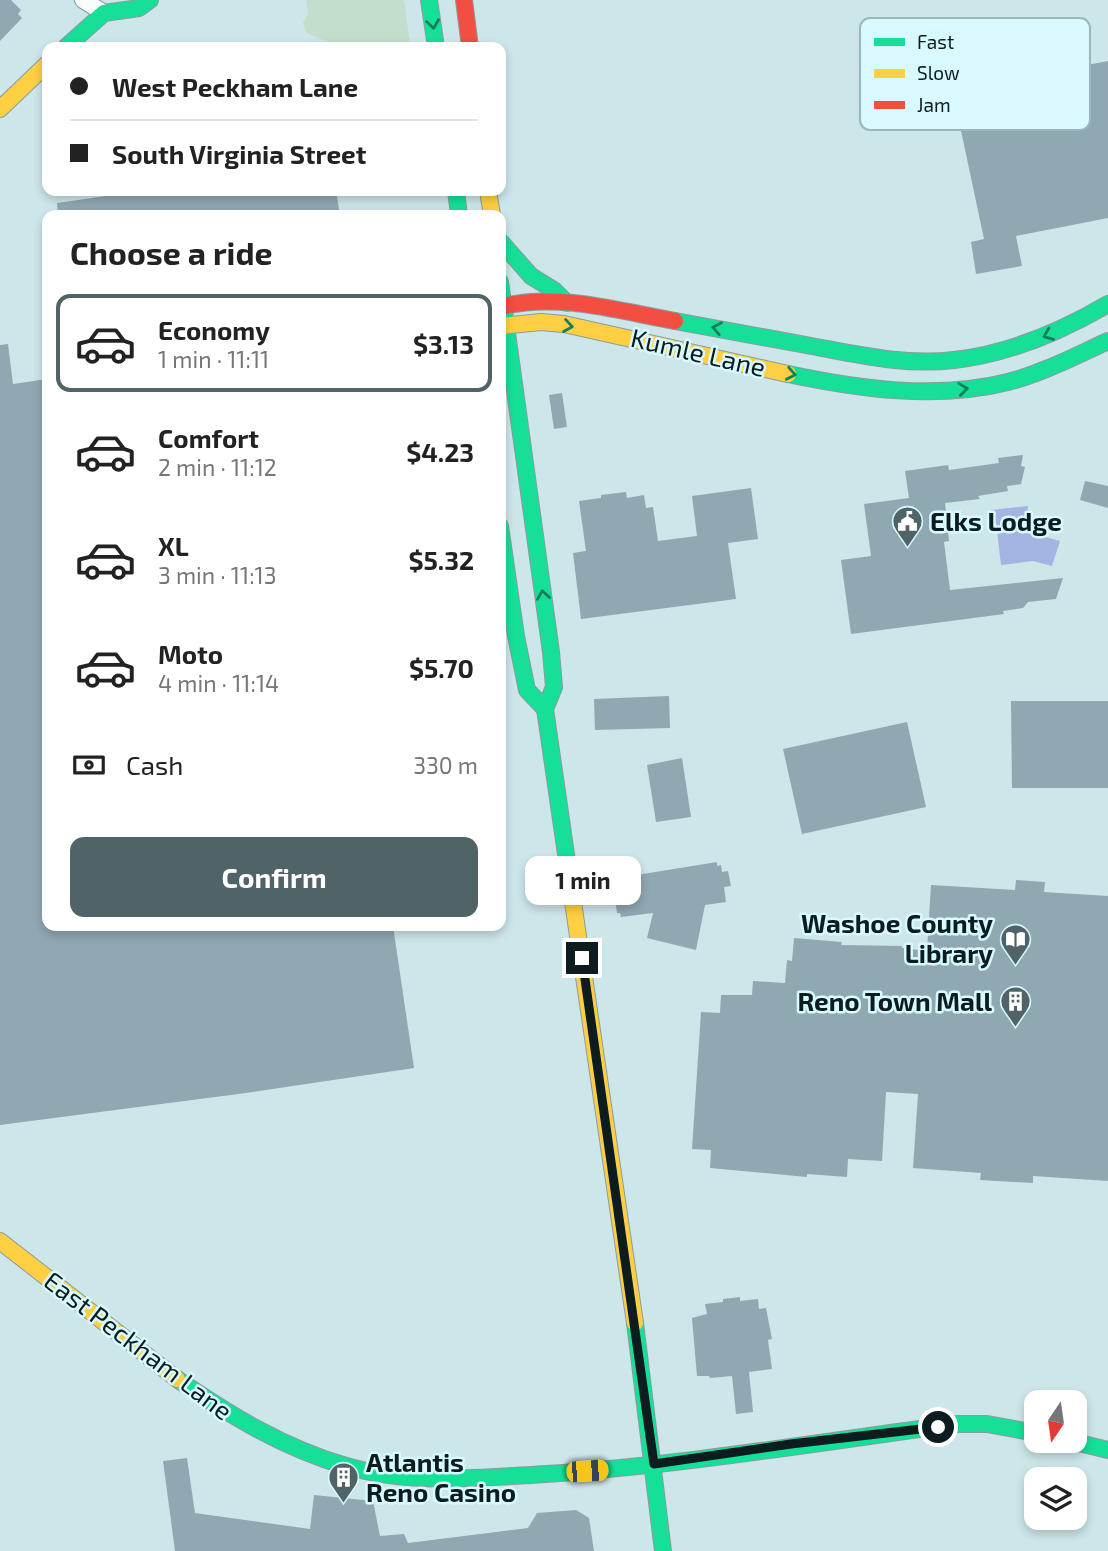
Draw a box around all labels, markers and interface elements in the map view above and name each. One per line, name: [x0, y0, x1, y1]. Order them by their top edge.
one-way arrow: [425, 18, 440, 29]
legend: [860, 18, 1090, 130]
text: Fast: [917, 30, 954, 53]
text: Slow: [917, 61, 960, 84]
text: West Peckham Lane: [112, 71, 358, 102]
text: Jam: [917, 93, 951, 116]
text: South Virginia Street: [112, 138, 366, 169]
text: Choose a ride: [70, 233, 273, 271]
icon: car: [74, 312, 137, 375]
text: Economy: [158, 314, 270, 345]
one-way arrow: [562, 318, 574, 333]
street label: Kumle Lane: [628, 321, 769, 382]
one-way arrow: [711, 322, 723, 337]
one-way arrow: [1042, 327, 1054, 341]
text: $3.13: [413, 328, 474, 359]
text: 1 min · 11:11: [158, 345, 269, 373]
one-way arrow: [784, 365, 796, 380]
one-way arrow: [958, 382, 969, 397]
icon: car: [74, 420, 137, 483]
text: Comfort: [158, 422, 259, 453]
text: $4.23: [406, 436, 474, 467]
text: 2 min · 11:12: [158, 453, 277, 481]
public building icon: Elks Lodge: [890, 505, 924, 549]
place label: Elks Lodge: [930, 505, 1062, 536]
icon: car: [74, 528, 137, 591]
text: XL: [158, 530, 189, 561]
text: $5.32: [408, 544, 474, 575]
text: 3 min · 11:13: [158, 561, 277, 589]
one-way arrow: [535, 589, 550, 601]
icon: car: [74, 636, 137, 699]
text: Moto: [158, 638, 223, 669]
text: $5.70: [409, 652, 474, 683]
text: 4 min · 11:14: [158, 669, 279, 697]
icon: cash: [70, 746, 108, 784]
text: Cash: [126, 749, 183, 780]
text: 330 m: [413, 751, 478, 779]
button: Confirm: [70, 837, 478, 917]
callout: 1 min: [524, 856, 640, 906]
text: 1 min: [555, 866, 611, 894]
place label: Washoe County Library: [801, 907, 993, 969]
library icon: Washoe County Library: [999, 922, 1033, 966]
route end: [566, 942, 598, 974]
place label: Reno Town Mall: [797, 985, 992, 1016]
building icon: Reno Town Mall: [998, 985, 1032, 1029]
street label: East Peckham Lane: [39, 1264, 239, 1426]
north arrow: [1024, 1390, 1087, 1452]
map controls: [1024, 1390, 1087, 1530]
route start: [922, 1411, 954, 1443]
place label: Atlantis Reno Casino: [366, 1446, 516, 1507]
car: [566, 1459, 609, 1483]
building icon: Atlantis Reno Casino: [326, 1461, 360, 1505]
button: layers: [1024, 1467, 1087, 1530]

